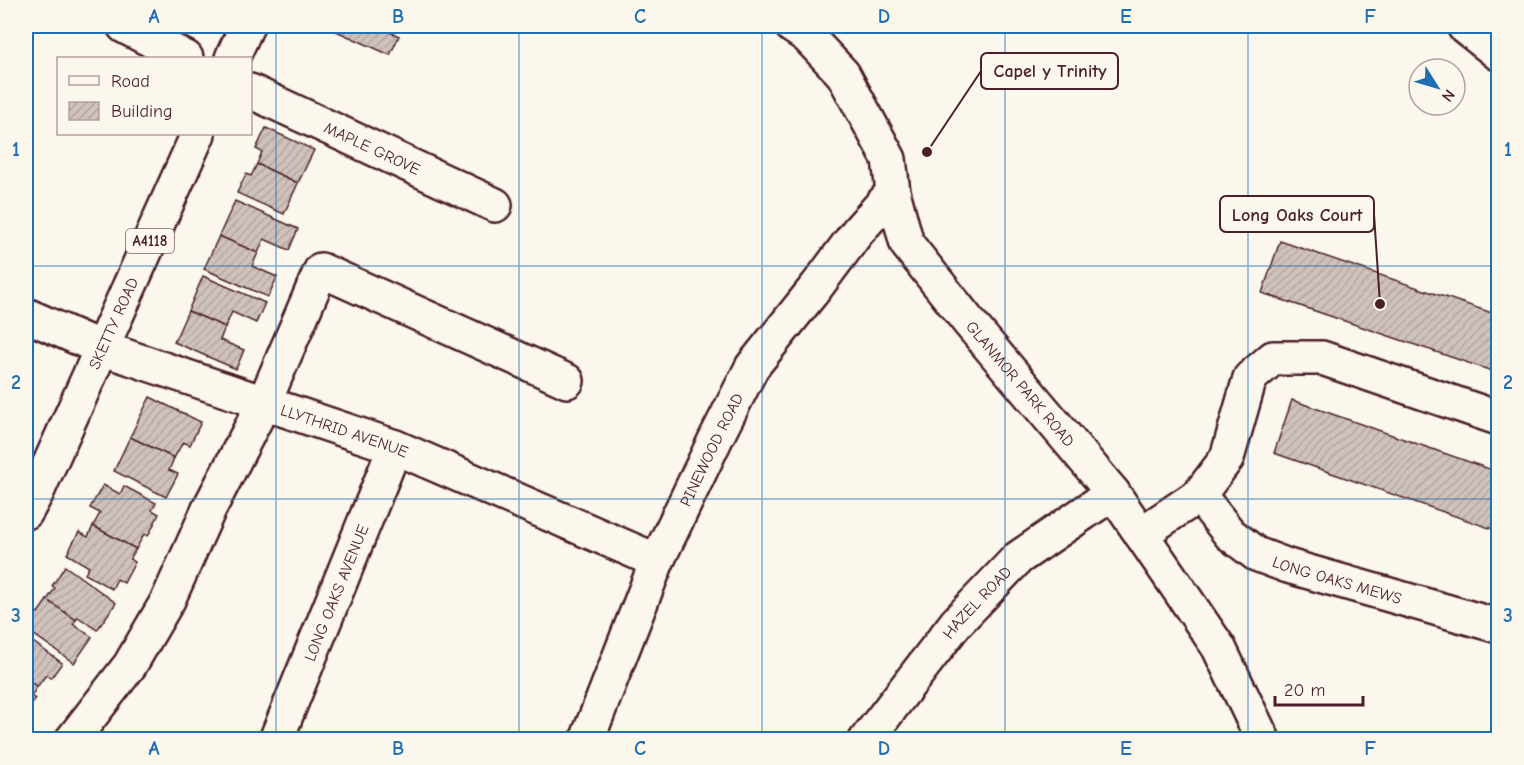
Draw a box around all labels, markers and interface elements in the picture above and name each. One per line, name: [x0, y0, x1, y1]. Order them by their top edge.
text: A: [148, 5, 160, 28]
text: B: [392, 5, 404, 28]
text: C: [634, 5, 646, 28]
text: D: [878, 5, 890, 28]
text: E: [1120, 5, 1132, 28]
text: F: [1364, 5, 1376, 28]
callout: Capel y Trinity: [981, 53, 1118, 89]
legend: [57, 57, 252, 135]
north arrow: [1407, 57, 1467, 117]
text: Capel y Trinity: [994, 61, 1107, 82]
text: Road: [111, 71, 150, 92]
text: N: [1438, 86, 1459, 105]
text: Building: [111, 101, 173, 122]
street label: MAPLE GROVE: [321, 119, 423, 179]
text: 1: [12, 138, 20, 161]
text: 1: [1504, 138, 1512, 161]
callout: Long Oaks Court: [1220, 196, 1374, 232]
text: Long Oaks Court: [1232, 205, 1363, 226]
road number: A4118: [126, 229, 174, 253]
street label: SKETTY ROAD: [85, 275, 142, 372]
street label: GLANMOR PARK ROAD: [962, 318, 1078, 451]
text: 2: [11, 371, 21, 394]
text: 2: [1503, 371, 1513, 394]
street label: PINEWOOD ROAD: [677, 390, 747, 510]
street label: LLYTHRID AVENUE: [278, 401, 411, 462]
street label: LONG OAKS AVENUE: [301, 522, 373, 664]
street label: LONG OAKS MEWS: [1270, 553, 1404, 608]
street label: HAZEL ROAD: [939, 563, 1015, 642]
text: 3: [11, 604, 21, 627]
text: 3: [1503, 604, 1513, 627]
scale bar: [1275, 669, 1364, 707]
text: 20 m: [1284, 680, 1325, 701]
text: A: [148, 737, 160, 760]
text: B: [392, 737, 404, 760]
text: C: [634, 737, 646, 760]
text: D: [878, 737, 890, 760]
text: E: [1120, 737, 1132, 760]
text: F: [1364, 737, 1376, 760]

